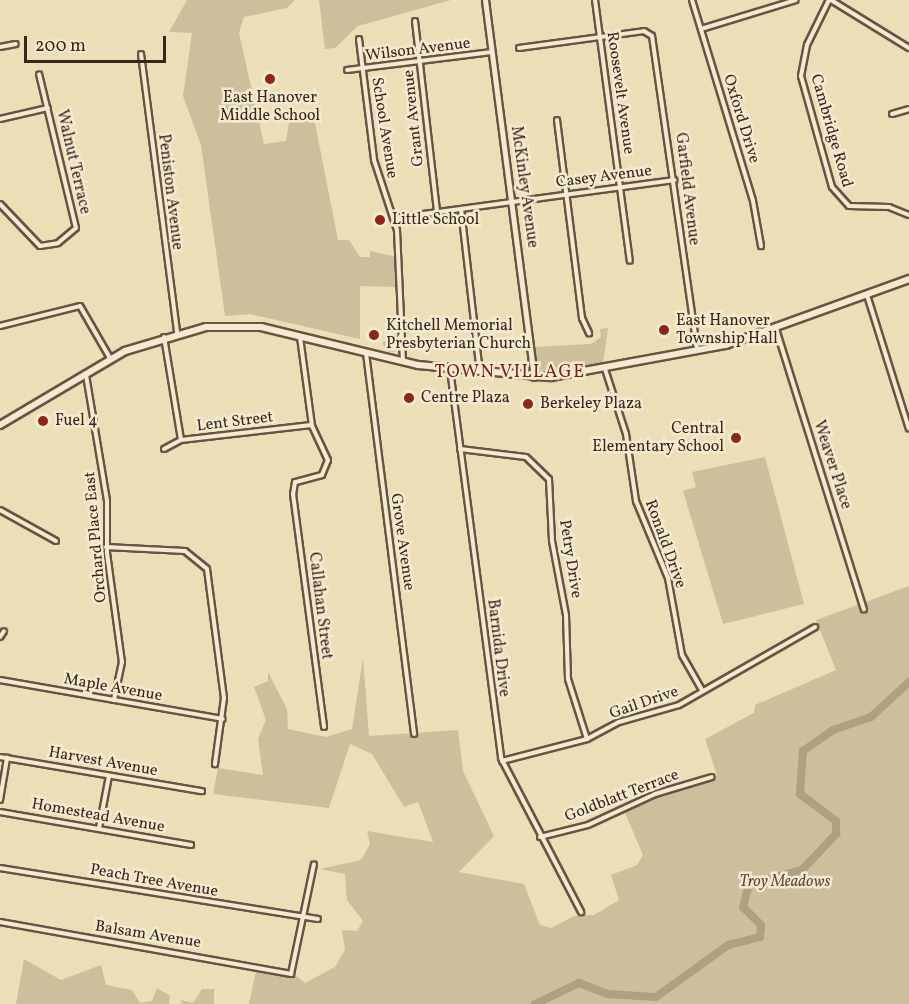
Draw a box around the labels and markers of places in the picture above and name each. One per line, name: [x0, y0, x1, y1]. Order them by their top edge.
marker: East Hanover Middle School: [263, 72, 277, 86]
place label: East Hanover Middle School: [220, 88, 320, 126]
place label: Little School: [392, 210, 479, 230]
marker: Little School: [373, 213, 387, 227]
place label: East Hanover Township Hall: [676, 311, 778, 349]
place label: Kitchell Memorial Presbyterian Church: [386, 316, 531, 354]
marker: East Hanover Township Hall: [657, 323, 671, 337]
marker: Kitchell Memorial Presbyterian Church: [367, 328, 381, 342]
place label: Centre Plaza: [421, 388, 510, 408]
marker: Centre Plaza: [402, 391, 416, 405]
place label: Berkeley Plaza: [540, 394, 642, 414]
marker: Berkeley Plaza: [521, 397, 535, 411]
place label: Fuel 4: [55, 411, 98, 431]
marker: Fuel 4: [36, 414, 50, 428]
place label: Central Elementary School: [592, 419, 724, 457]
marker: Central Elementary School: [729, 431, 743, 445]

